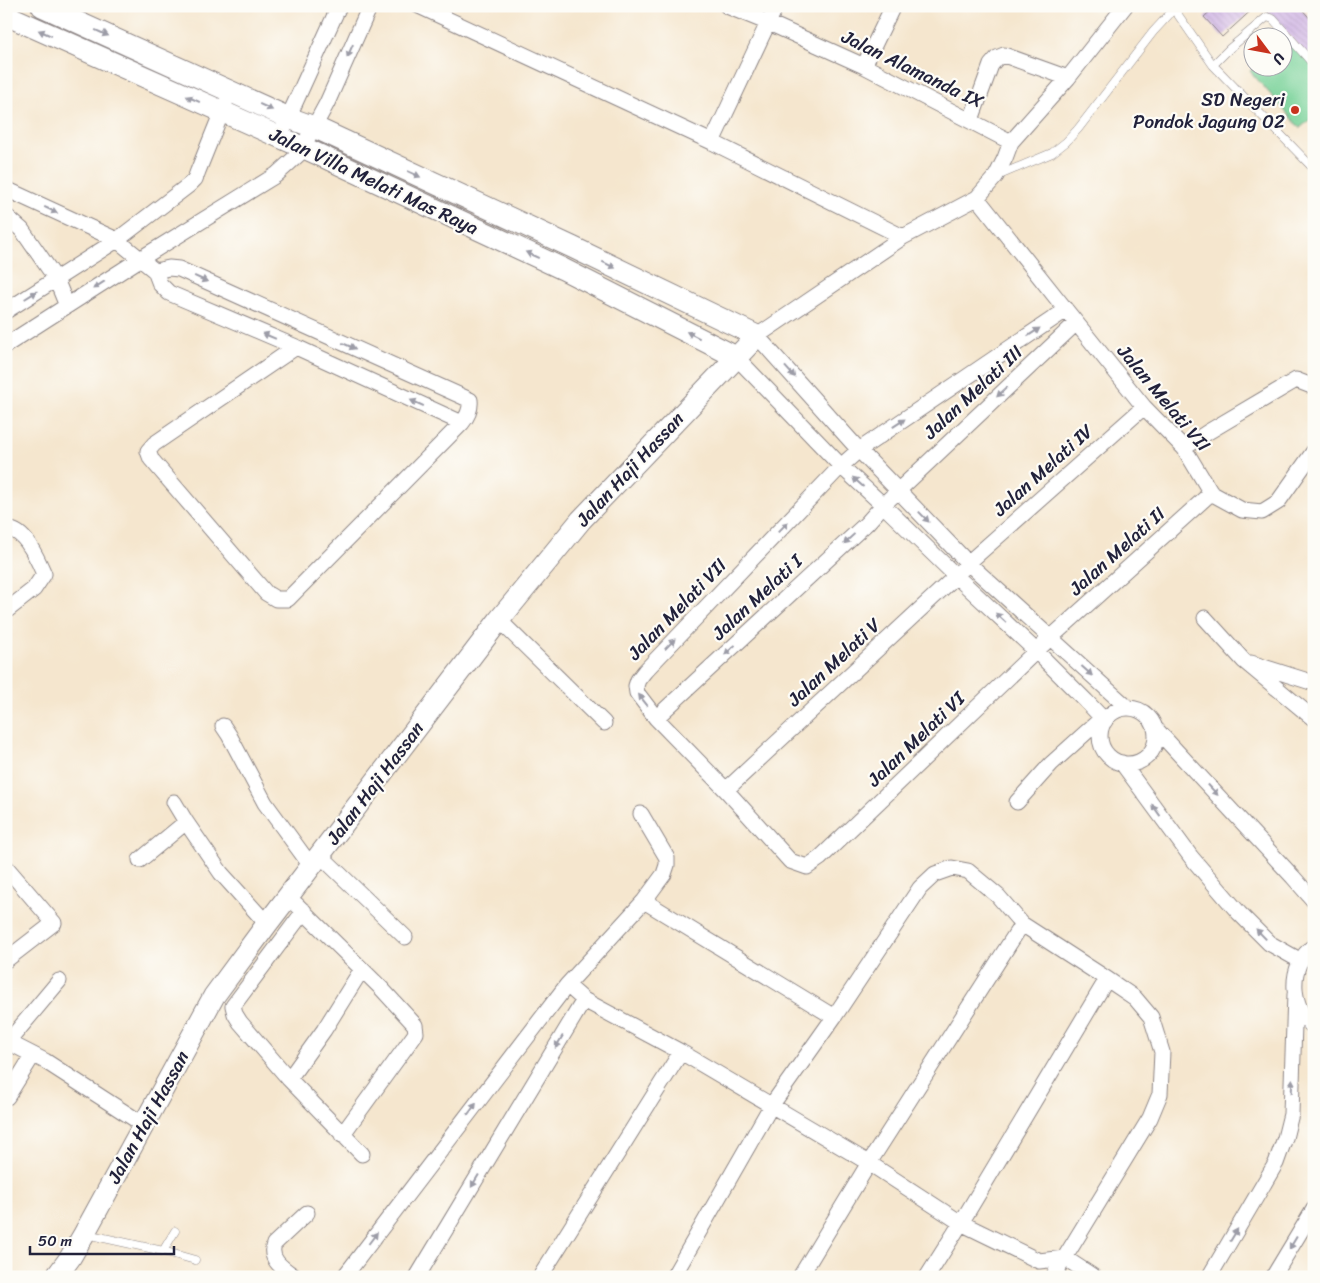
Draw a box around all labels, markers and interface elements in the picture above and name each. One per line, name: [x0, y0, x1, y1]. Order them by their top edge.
street label: Jalan Alamanda IX: [835, 20, 990, 118]
one-way arrow: [38, 28, 52, 36]
north arrow: [1242, 28, 1292, 78]
one-way arrow: [95, 30, 109, 38]
one-way arrow: [345, 44, 353, 58]
text: U: [1265, 48, 1292, 70]
place label: SD Negeri Pondok Jagung 02: [1133, 83, 1286, 138]
one-way arrow: [186, 95, 200, 103]
one-way arrow: [259, 104, 273, 112]
marker: SD Negeri Pondok Jagung 02: [1289, 104, 1301, 116]
street label: Jalan Villa Melati Mas Raya: [263, 118, 484, 244]
one-way arrow: [407, 170, 421, 178]
one-way arrow: [44, 206, 58, 214]
one-way arrow: [525, 250, 539, 258]
one-way arrow: [602, 261, 616, 269]
one-way arrow: [194, 276, 208, 284]
one-way arrow: [92, 281, 106, 290]
one-way arrow: [25, 290, 38, 300]
one-way arrow: [1027, 327, 1041, 337]
one-way arrow: [262, 331, 276, 339]
one-way arrow: [686, 331, 700, 339]
street label: Jalan Melati VII: [1108, 336, 1219, 459]
street label: Jalan Melati III: [915, 337, 1031, 448]
one-way arrow: [342, 342, 356, 350]
one-way arrow: [784, 366, 796, 378]
one-way arrow: [997, 386, 1009, 398]
one-way arrow: [410, 398, 424, 406]
street label: Jalan Haji Hassan: [567, 404, 692, 535]
street label: Jalan Melati IV: [984, 415, 1101, 525]
one-way arrow: [893, 418, 906, 428]
one-way arrow: [852, 476, 864, 488]
street label: Jalan Melati II: [1060, 498, 1173, 604]
one-way arrow: [918, 511, 930, 523]
one-way arrow: [777, 521, 789, 533]
one-way arrow: [843, 533, 855, 545]
street label: Jalan Melati I: [703, 545, 811, 649]
street label: Jalan Melati VII: [619, 550, 735, 669]
street label: Jalan Melati V: [779, 609, 889, 715]
one-way arrow: [995, 612, 1007, 624]
one-way arrow: [664, 638, 676, 650]
one-way arrow: [724, 644, 736, 656]
one-way arrow: [1080, 665, 1092, 677]
street label: Jalan Melati VI: [858, 682, 974, 795]
one-way arrow: [637, 694, 648, 707]
street label: Jalan Haji Hassan: [317, 714, 433, 853]
one-way arrow: [1207, 784, 1219, 796]
one-way arrow: [1151, 804, 1162, 817]
one-way arrow: [1255, 929, 1267, 941]
one-way arrow: [554, 1035, 563, 1048]
street label: Jalan Haji Hassan: [97, 1044, 198, 1190]
one-way arrow: [1289, 1078, 1297, 1094]
one-way arrow: [467, 1102, 477, 1116]
one-way arrow: [471, 1175, 480, 1188]
scale bar: [30, 1223, 174, 1255]
text: 50 m: [38, 1228, 73, 1254]
one-way arrow: [1229, 1228, 1238, 1241]
one-way arrow: [368, 1232, 379, 1245]
one-way arrow: [1289, 1236, 1298, 1249]

